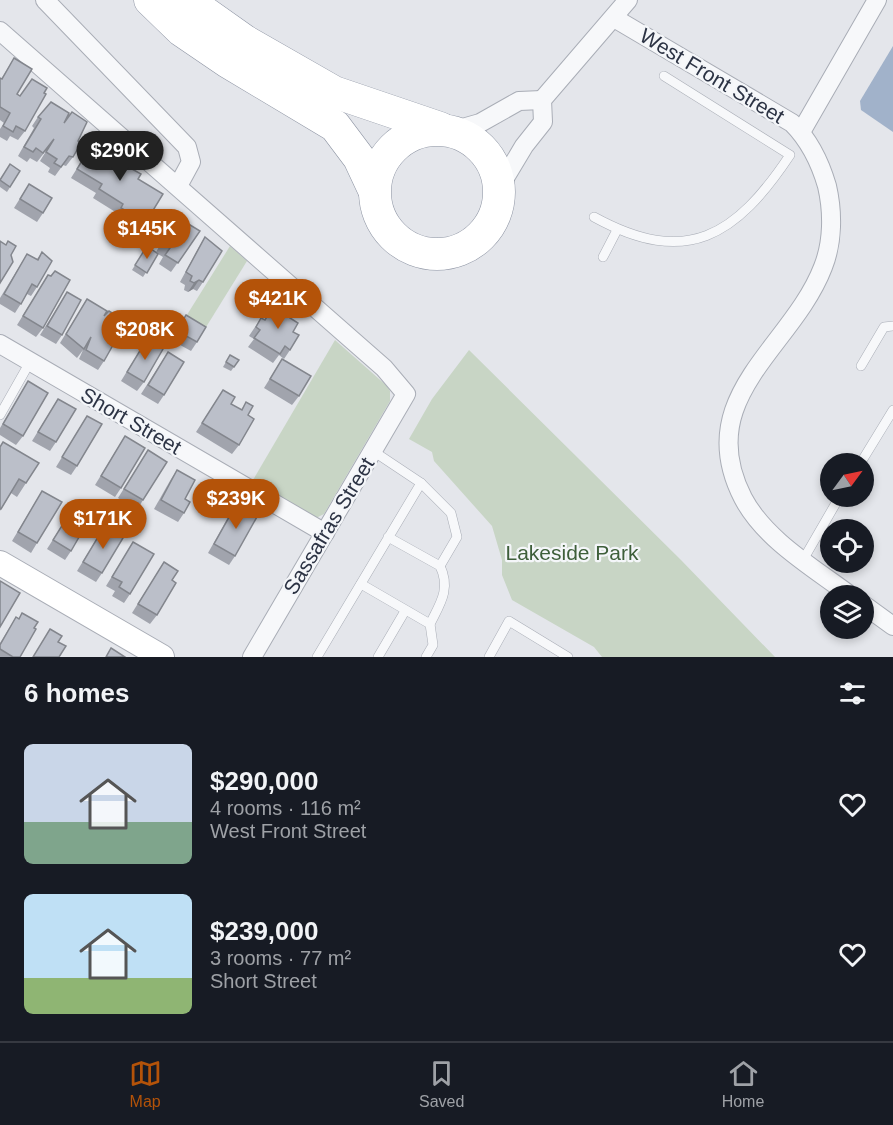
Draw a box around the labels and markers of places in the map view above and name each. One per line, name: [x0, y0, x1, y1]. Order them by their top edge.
pin: $290K: [78, 131, 162, 182]
pin: $145K: [105, 209, 189, 260]
pin: $421K: [236, 279, 320, 330]
pin: $208K: [103, 310, 187, 361]
pin: $239K: [194, 479, 278, 530]
pin: $171K: [61, 499, 145, 550]

